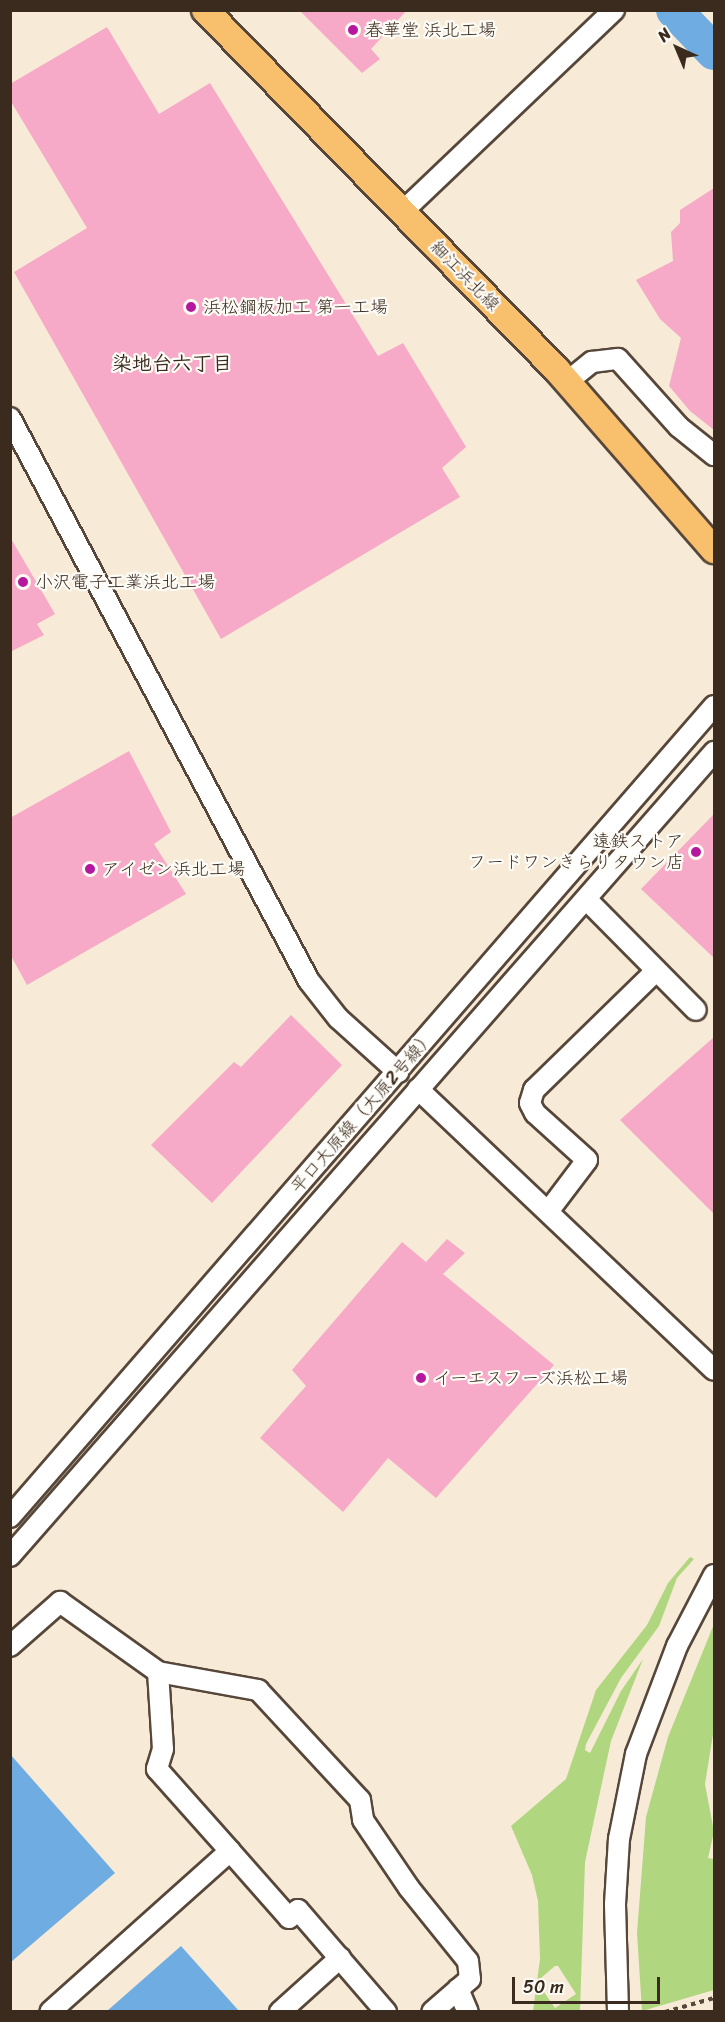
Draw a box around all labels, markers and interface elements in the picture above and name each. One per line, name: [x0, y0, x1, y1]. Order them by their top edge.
north arrow: [647, 18, 707, 78]
place label: 春華堂 浜北工場: [365, 19, 496, 41]
text: N: [650, 20, 678, 49]
marker: 春華堂 浜北工場: [346, 23, 360, 37]
street label: 細江浜北線: [426, 236, 504, 316]
place label: 浜松鋼板加工 第一工場: [203, 296, 388, 318]
marker: 浜松鋼板加工 第一工場: [184, 300, 198, 314]
district label: 染地台六丁目: [112, 351, 232, 375]
place label: 小沢電子工業浜北工場: [35, 571, 215, 593]
marker: 小沢電子工業浜北工場: [16, 575, 30, 589]
place label: 遠鉄ストア フードワンきらりタウン店: [468, 831, 684, 874]
marker: 遠鉄ストア フードワンきらりタウン店: [689, 845, 703, 859]
place label: アイゼン浜北工場: [102, 858, 246, 880]
marker: アイゼン浜北工場: [83, 862, 97, 876]
street label: 平口大原線（大原2号線）: [286, 1026, 440, 1198]
place label: イーエスフーズ浜松工場: [433, 1367, 629, 1389]
marker: イーエスフーズ浜松工場: [414, 1371, 428, 1385]
scale bar: [515, 1965, 664, 2003]
text: 50 m: [523, 1971, 564, 2003]

